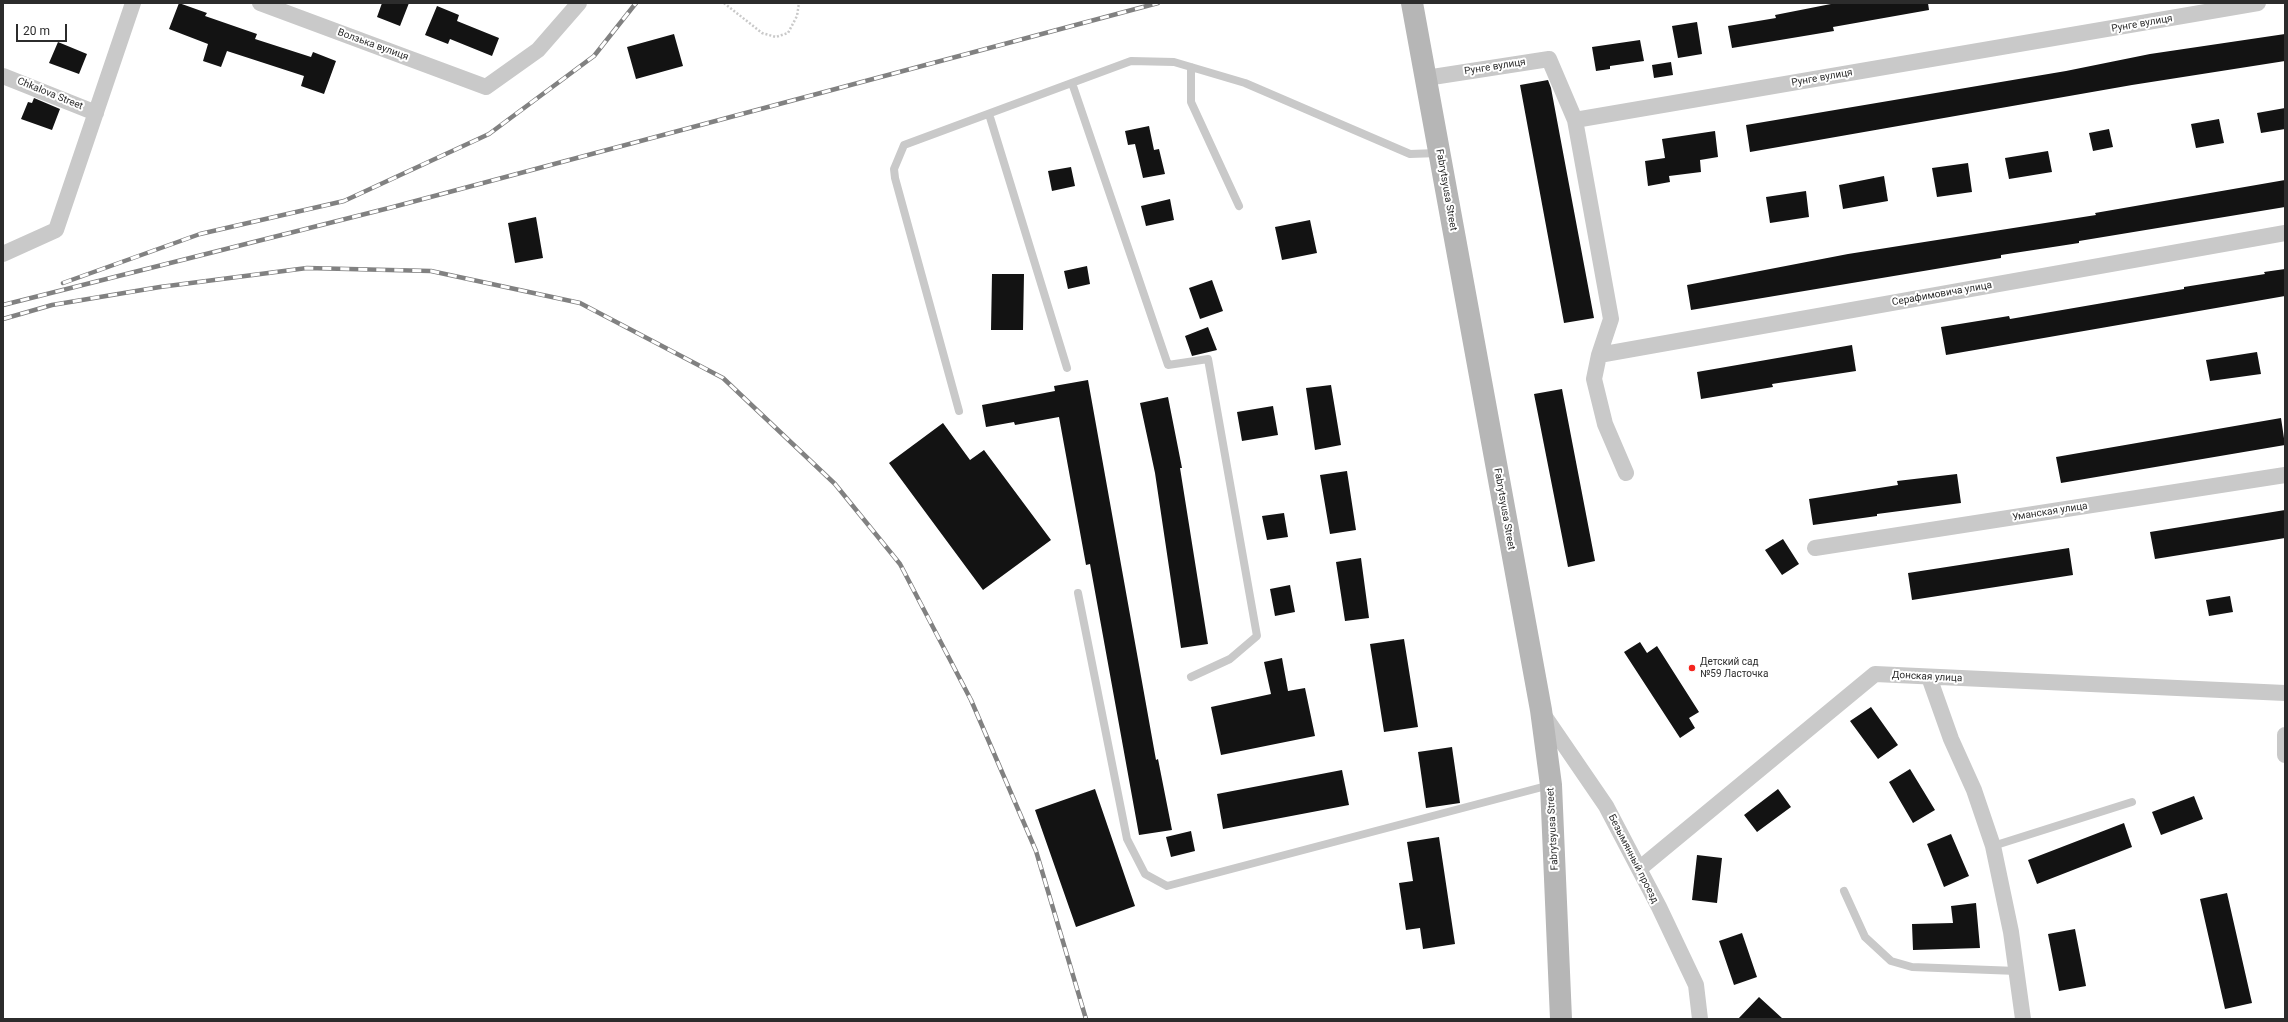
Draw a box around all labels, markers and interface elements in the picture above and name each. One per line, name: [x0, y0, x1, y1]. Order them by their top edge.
street label: Рунге вулиця: [2110, 13, 2174, 35]
scale bar: [18, 16, 69, 42]
text: 20 m: [23, 24, 50, 38]
street label: Волзька вулиця: [336, 27, 410, 63]
street label: Рунге вулиця: [1463, 56, 1527, 78]
street label: Рунге вулиця: [1790, 67, 1854, 89]
street label: Chkalova Street: [15, 75, 85, 113]
street label: Fabrytsyusa Street: [1433, 148, 1459, 232]
street label: Серафимовича улица: [1891, 279, 1993, 309]
street label: Fabrytsyusa Street: [1491, 467, 1517, 551]
street label: Уманская улица: [2012, 500, 2088, 524]
place label: Детский сад №59 Ласточка: [1700, 656, 1768, 680]
marker: Детский сад №59 Ласточка: [1687, 663, 1697, 673]
street label: Донская улица: [1891, 669, 1963, 685]
street label: Fabrytsyusa Street: [1545, 787, 1561, 871]
street label: Безымянный проезд: [1605, 812, 1661, 906]

